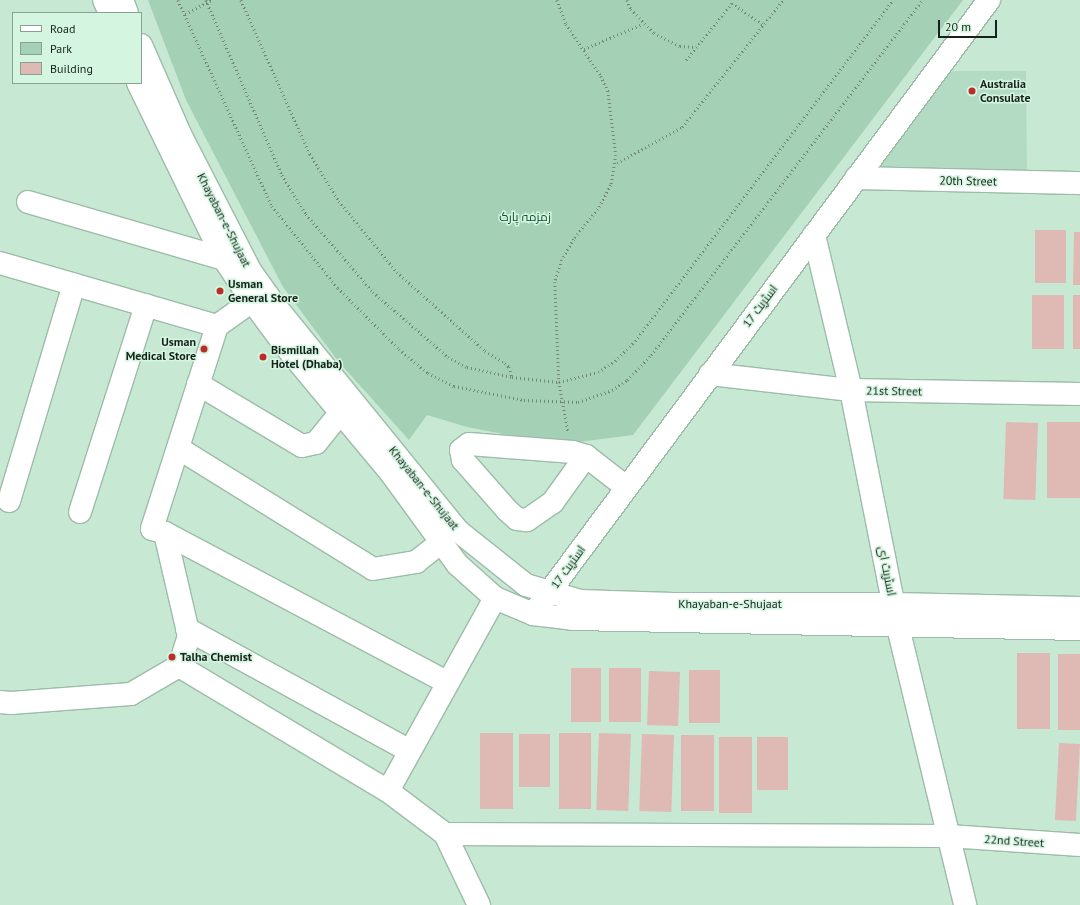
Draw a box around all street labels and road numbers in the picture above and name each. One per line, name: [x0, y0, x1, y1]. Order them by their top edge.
street label: Khayaban-e-Shujaat: [194, 171, 254, 269]
street label: 20th Street: [939, 173, 997, 189]
street label: اسٹریٹ 17: [739, 282, 781, 330]
street label: 21st Street: [866, 383, 922, 399]
street label: Khayaban-e-Shujaat: [386, 443, 462, 533]
street label: اسٹریٹ 17: [548, 543, 588, 591]
street label: اسٹریٹ ای: [875, 545, 899, 597]
street label: Khayaban-e-Shujaat: [678, 597, 782, 611]
street label: 22nd Street: [984, 832, 1044, 850]

